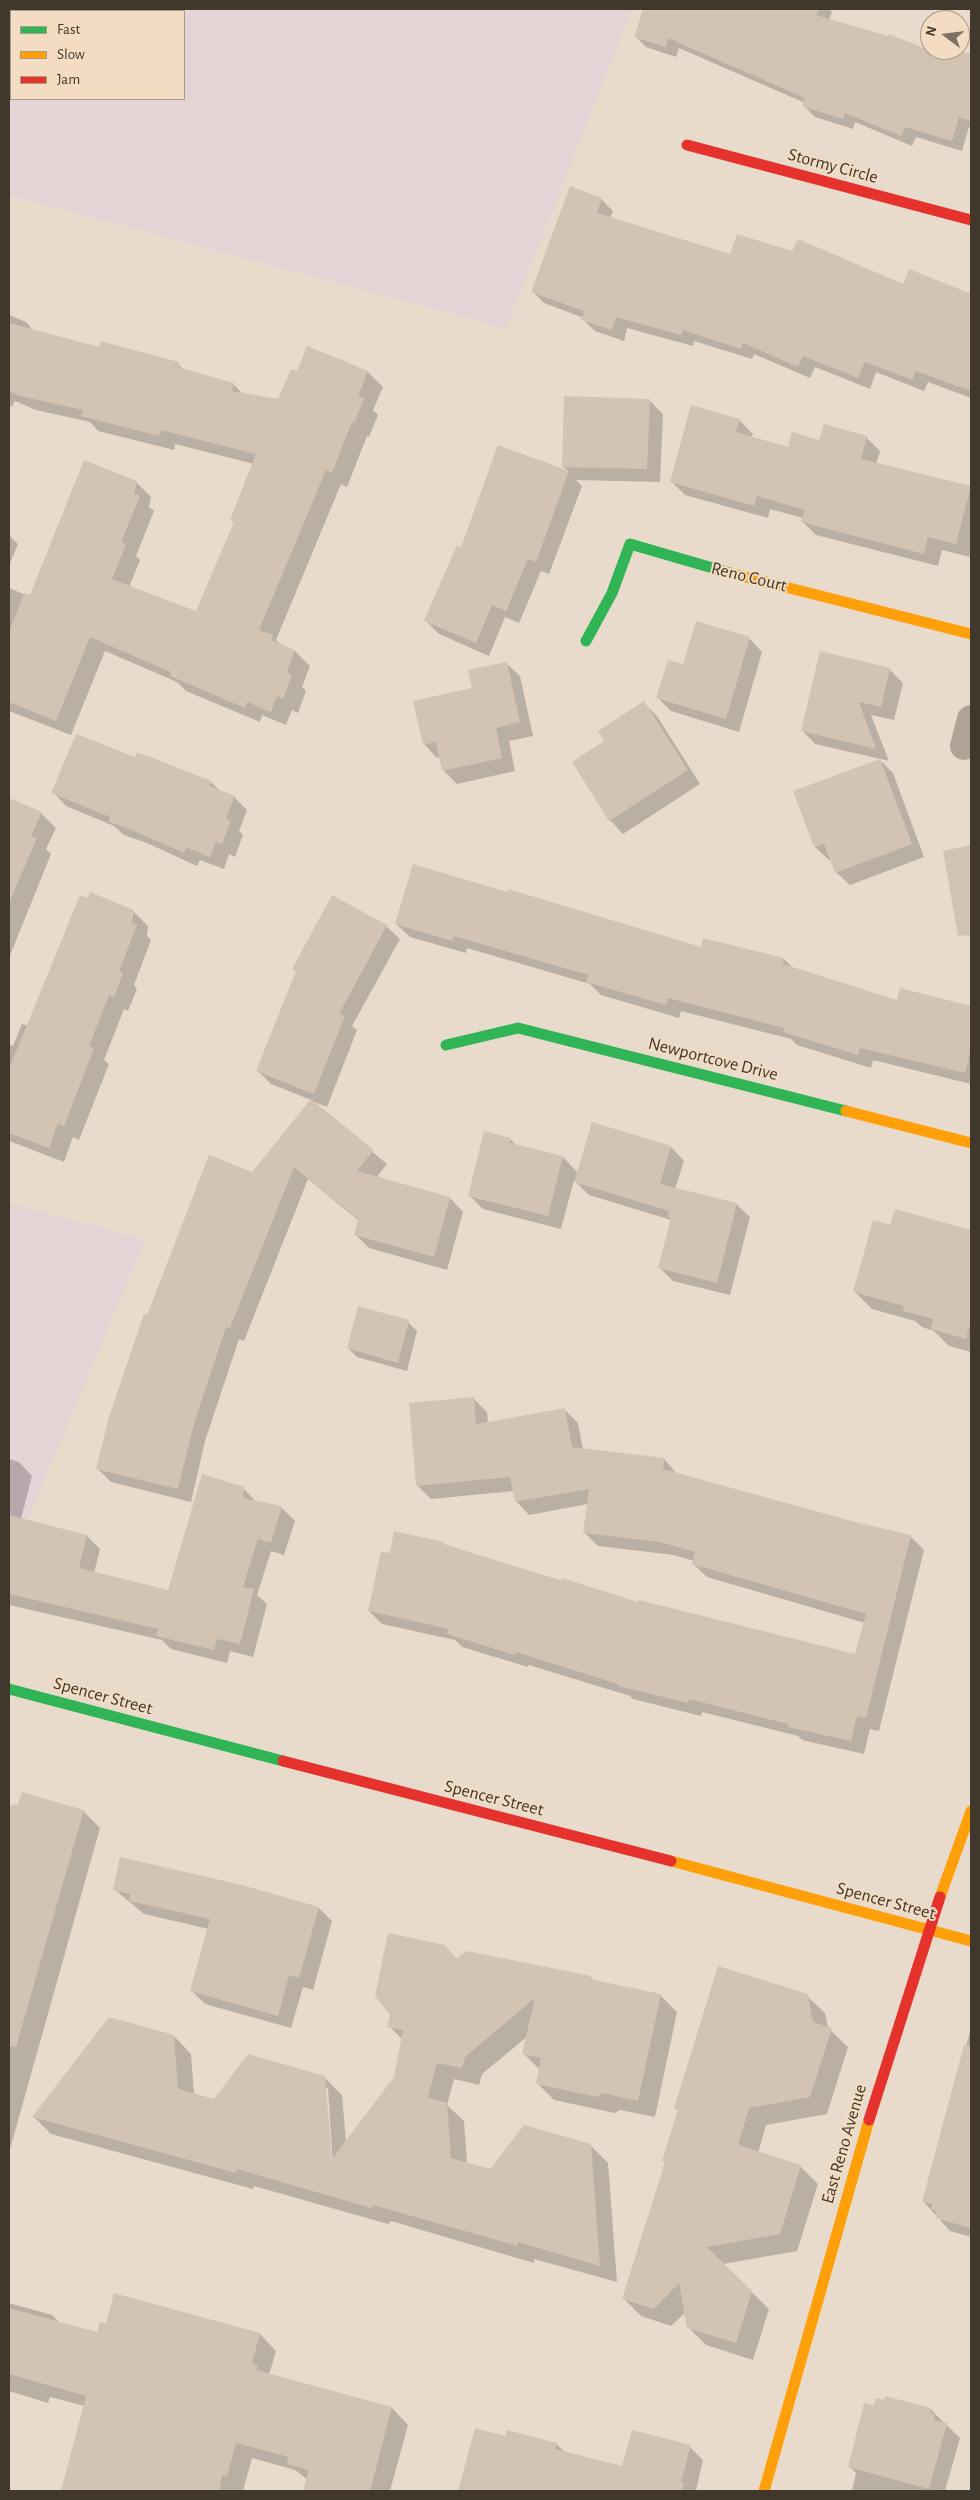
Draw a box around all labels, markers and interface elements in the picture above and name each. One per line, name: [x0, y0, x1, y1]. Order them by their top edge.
legend: [10, 10, 185, 100]
north arrow: [920, 10, 970, 60]
text: Fast: [57, 22, 80, 37]
text: N: [923, 25, 939, 38]
text: Slow: [57, 47, 85, 62]
text: Jam: [57, 72, 80, 87]
street label: Stormy Circle: [786, 144, 880, 188]
street label: Reno Court: [709, 557, 789, 597]
street label: Newportcove Drive: [646, 1032, 780, 1086]
street label: Spencer Street: [51, 1672, 155, 1720]
street label: Spencer Street: [442, 1775, 546, 1821]
street label: Spencer Street: [834, 1877, 938, 1925]
street label: East Reno Avenue: [817, 2082, 871, 2206]

